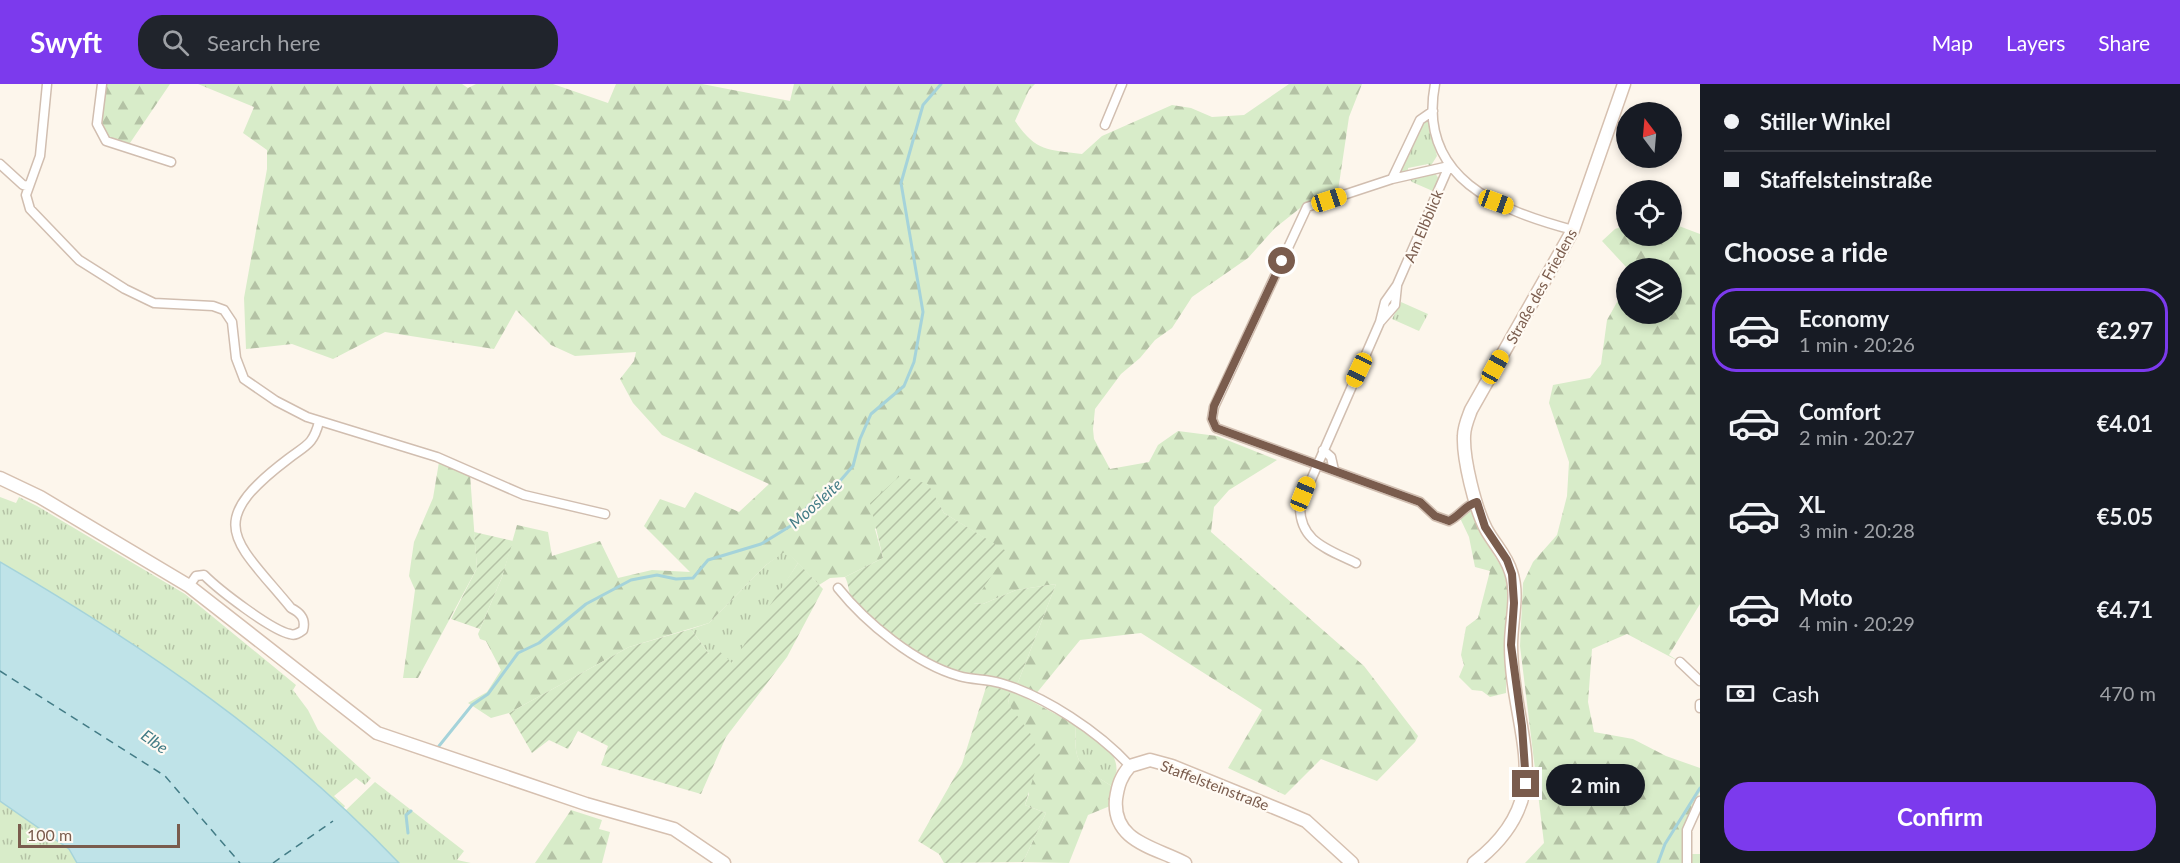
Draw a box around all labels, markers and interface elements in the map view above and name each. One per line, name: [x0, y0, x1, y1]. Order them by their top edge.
search box: [138, 15, 558, 69]
text: Swyft: [30, 25, 102, 59]
icon: search: [159, 26, 192, 59]
text: Search here: [207, 29, 320, 56]
text: Map: [1932, 30, 1973, 55]
text: Layers: [2006, 30, 2065, 55]
text: Share: [2098, 30, 2150, 55]
north arrow: [1616, 102, 1682, 168]
map controls: [1616, 102, 1682, 324]
text: Stiller Winkel: [1760, 108, 1891, 135]
text: Staffelsteinstraße: [1760, 166, 1932, 193]
button: locate: [1616, 180, 1682, 246]
car: [1309, 186, 1349, 214]
street label: Am Elbblick: [1400, 187, 1447, 265]
car: [1476, 187, 1516, 217]
street label: Straße des Friedens: [1502, 225, 1580, 347]
text: Choose a ride: [1724, 235, 1888, 268]
route start: [1268, 247, 1295, 274]
button: layers: [1616, 258, 1682, 324]
icon: car: [1727, 303, 1781, 357]
text: Economy: [1799, 305, 1889, 332]
text: €2.97: [2097, 317, 2153, 344]
text: 1 min · 20:26: [1799, 332, 1915, 356]
car: [1478, 347, 1512, 387]
car: [1343, 350, 1375, 390]
icon: car: [1727, 396, 1781, 450]
text: Comfort: [1799, 398, 1881, 425]
text: €4.01: [2097, 410, 2153, 437]
text: 2 min · 20:27: [1799, 425, 1915, 449]
water label: Moosleite: [785, 474, 846, 532]
car: [1288, 474, 1318, 514]
icon: car: [1727, 489, 1781, 543]
text: XL: [1799, 491, 1825, 518]
text: €5.05: [2097, 503, 2153, 530]
text: 3 min · 20:28: [1799, 518, 1915, 542]
icon: car: [1727, 582, 1781, 636]
text: Moto: [1799, 584, 1853, 611]
text: €4.71: [2097, 596, 2153, 623]
text: 4 min · 20:29: [1799, 611, 1915, 635]
icon: cash: [1724, 677, 1757, 710]
text: Cash: [1772, 680, 1819, 707]
text: 470 m: [2100, 681, 2156, 705]
water label: Elbe: [138, 725, 172, 757]
street label: Staffelsteinstraße: [1158, 756, 1272, 814]
callout: 2 min: [1547, 763, 1646, 805]
route end: [1512, 770, 1539, 797]
text: 2 min: [1571, 773, 1620, 797]
button: Confirm: [1724, 782, 2156, 851]
scale bar: [18, 821, 180, 848]
text: 100 m: [27, 825, 72, 844]

